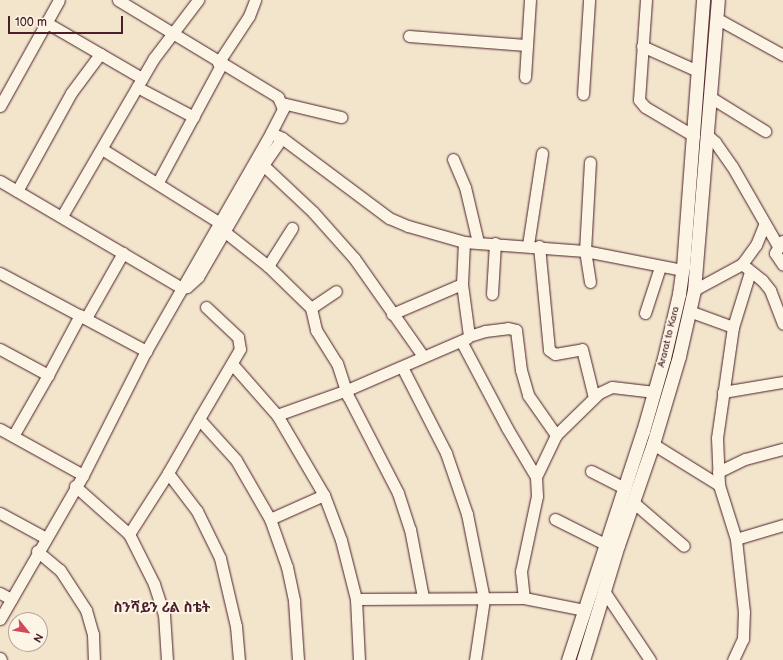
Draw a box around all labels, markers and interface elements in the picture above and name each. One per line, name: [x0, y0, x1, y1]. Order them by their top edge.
scale bar: [10, 8, 125, 34]
text: 100 m: [15, 15, 47, 30]
street label: Ararat to Kara: [656, 305, 682, 369]
district label: ስንሻይን ሪል ስቴት: [114, 600, 210, 616]
north arrow: [8, 612, 48, 652]
text: N: [30, 631, 46, 645]

